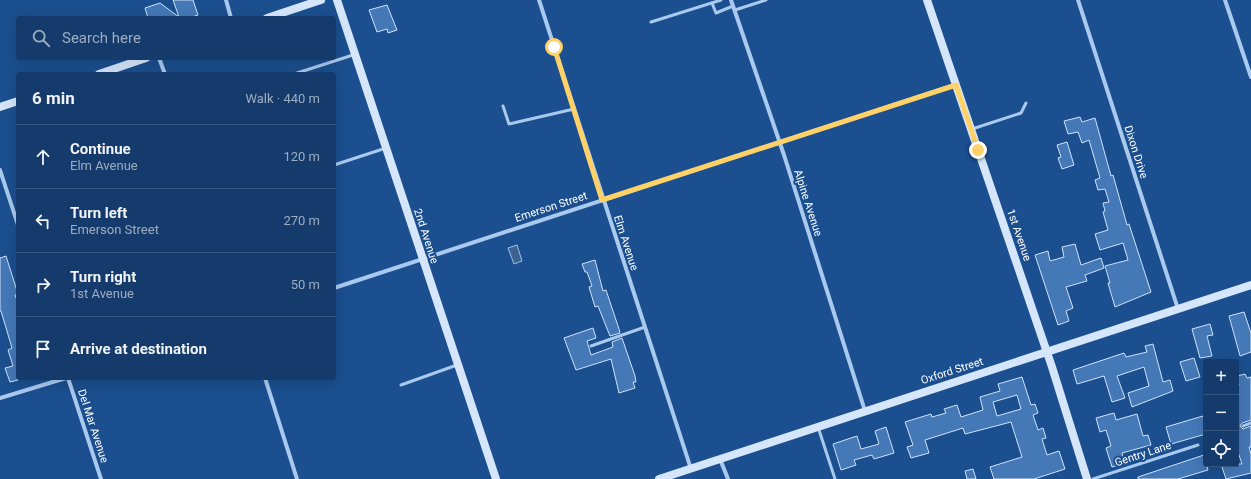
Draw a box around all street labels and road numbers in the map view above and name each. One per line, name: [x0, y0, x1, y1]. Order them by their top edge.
street label: Dixon Drive: [1121, 124, 1151, 180]
street label: Alpine Avenue: [791, 168, 825, 238]
street label: Emerson Street: [513, 189, 589, 225]
street label: 2nd Avenue: [411, 207, 441, 265]
street label: 1st Avenue: [1004, 207, 1034, 263]
street label: Elm Avenue: [611, 214, 641, 272]
street label: Oxford Street: [919, 355, 985, 387]
street label: Del Mar Avenue: [75, 388, 111, 465]
street label: Gentry Lane: [1113, 439, 1173, 469]

